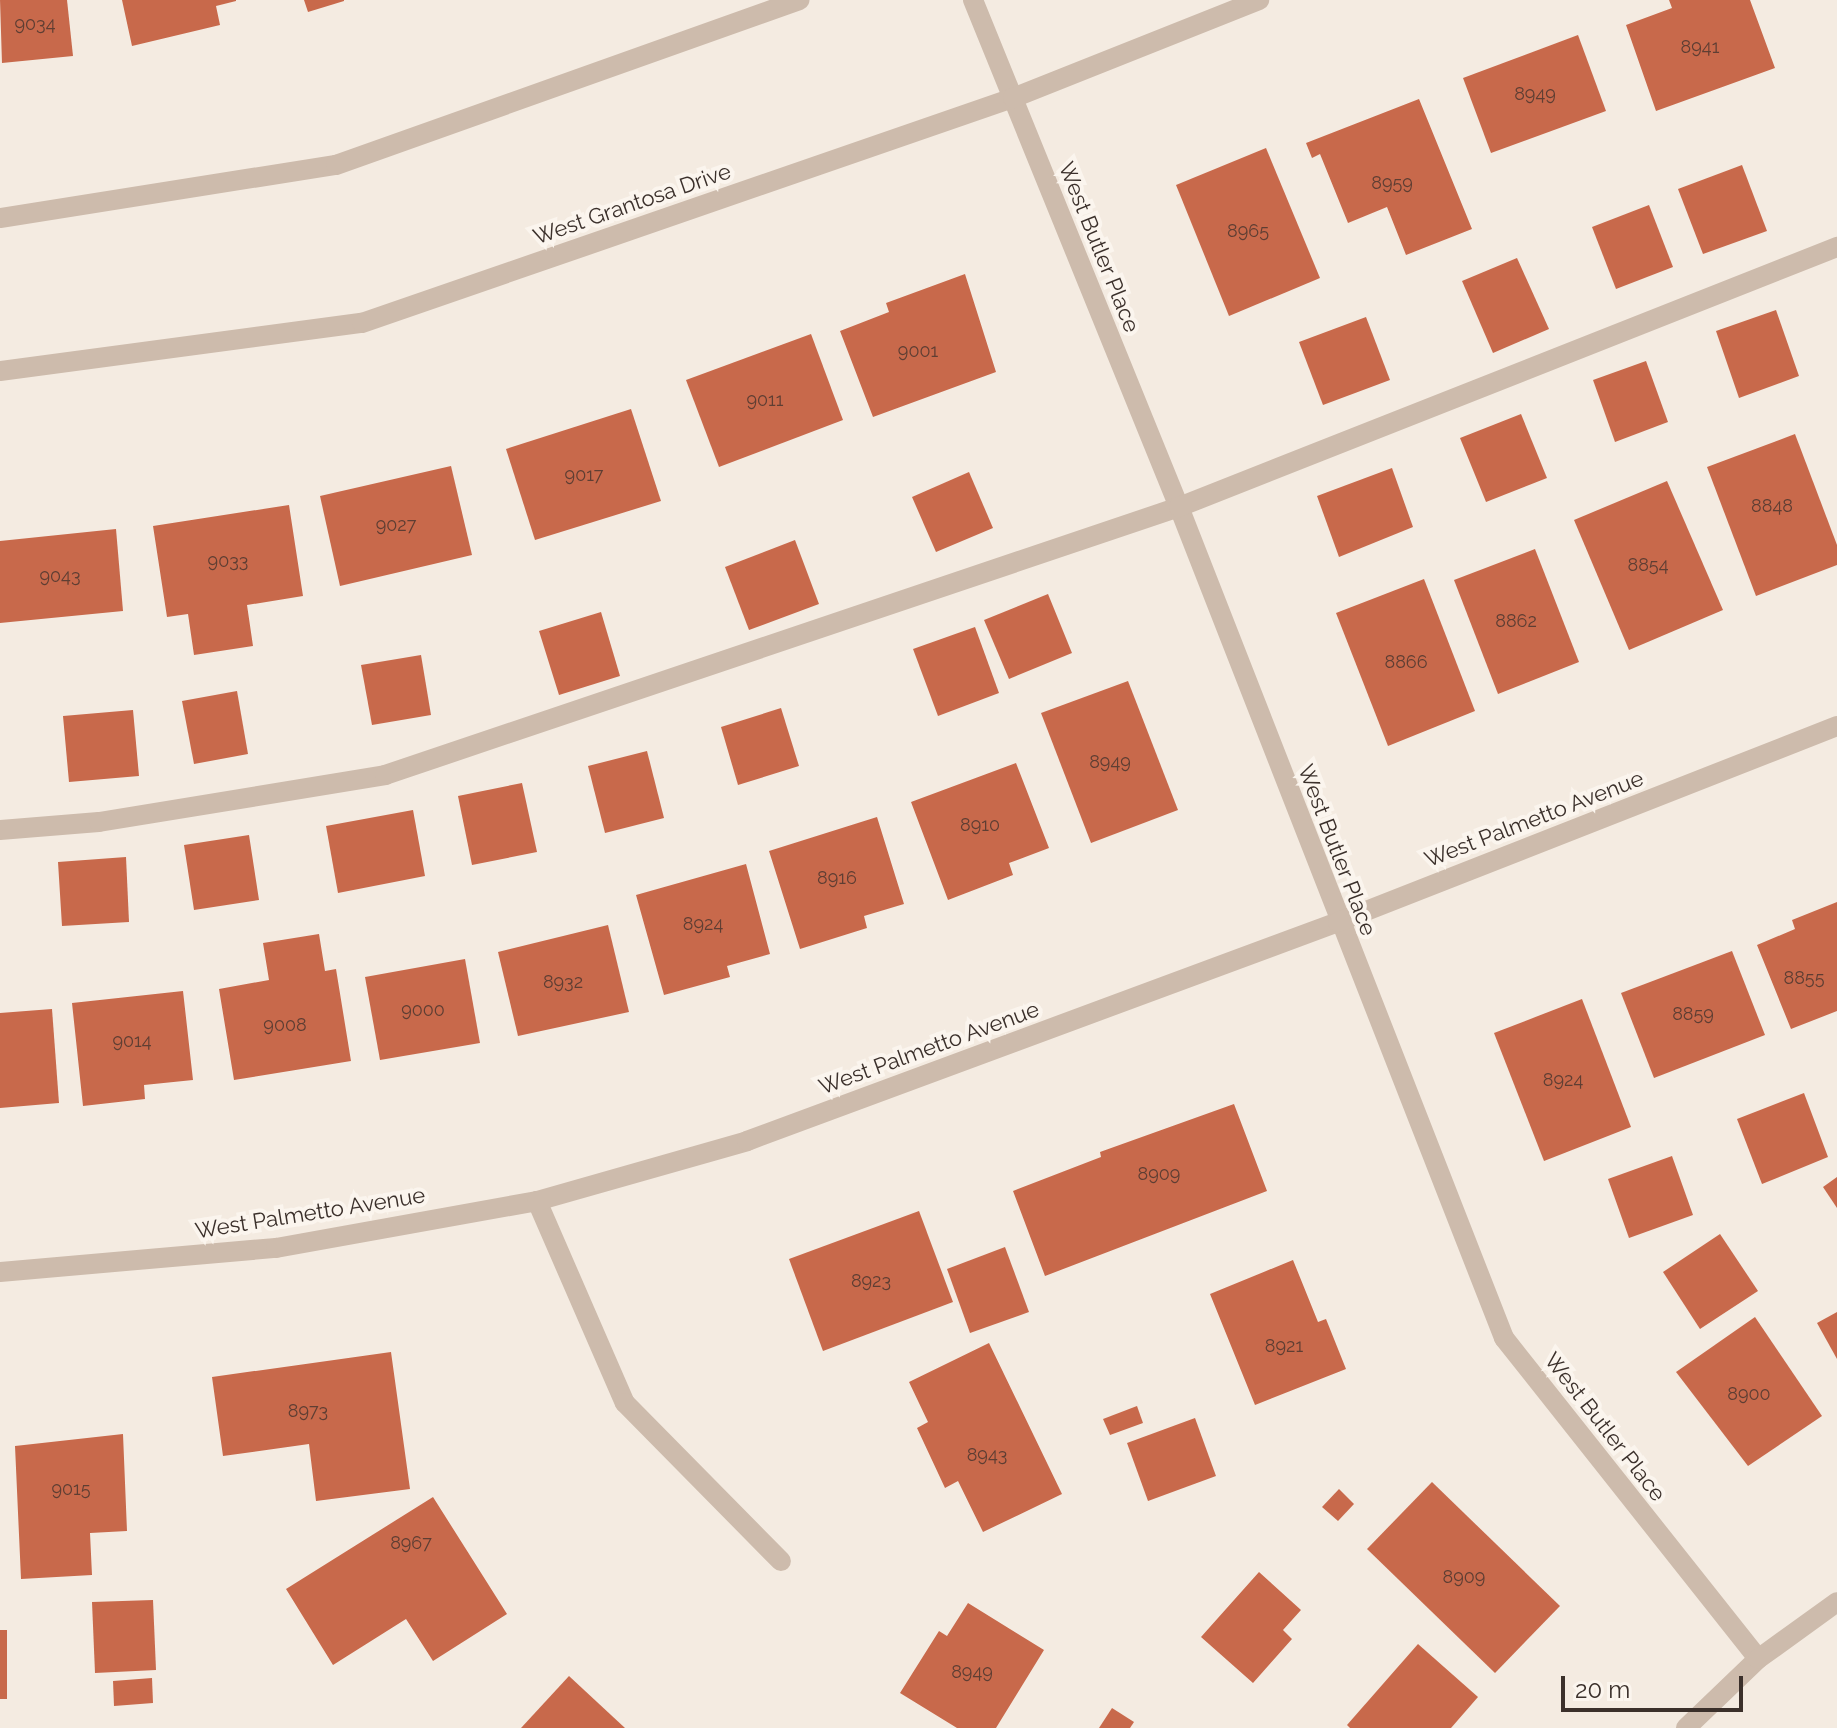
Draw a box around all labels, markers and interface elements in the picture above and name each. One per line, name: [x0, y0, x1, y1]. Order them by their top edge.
house number: 9034: [14, 13, 56, 35]
house number: 8941: [1681, 36, 1719, 58]
house number: 8949: [1514, 83, 1556, 105]
street label: West Grantosa Drive: [530, 158, 734, 250]
street label: West Butler Place: [1053, 158, 1145, 336]
house number: 8959: [1371, 172, 1413, 194]
house number: 8965: [1227, 220, 1269, 242]
house number: 9001: [898, 340, 938, 362]
house number: 9011: [747, 389, 783, 411]
house number: 9017: [565, 464, 603, 486]
house number: 8848: [1751, 495, 1793, 517]
house number: 9027: [376, 514, 416, 536]
house number: 9033: [208, 550, 248, 572]
house number: 8854: [1628, 554, 1668, 576]
house number: 9043: [39, 565, 81, 587]
house number: 8862: [1495, 610, 1537, 632]
house number: 8866: [1384, 651, 1428, 673]
house number: 8949: [1089, 751, 1131, 773]
street label: West Butler Place: [1292, 760, 1382, 940]
street label: West Palmetto Avenue: [1420, 765, 1648, 873]
house number: 8910: [960, 814, 1000, 836]
house number: 8916: [817, 867, 857, 889]
house number: 8924: [683, 913, 723, 935]
house number: 8855: [1784, 967, 1824, 989]
house number: 8932: [543, 971, 583, 993]
street label: West Palmetto Avenue: [815, 996, 1043, 1100]
house number: 9000: [401, 999, 445, 1021]
house number: 8859: [1672, 1003, 1714, 1025]
house number: 9008: [263, 1014, 307, 1036]
house number: 9014: [112, 1030, 152, 1052]
house number: 8924: [1543, 1069, 1583, 1091]
house number: 8909: [1138, 1163, 1180, 1185]
street label: West Palmetto Avenue: [193, 1182, 427, 1244]
house number: 8923: [851, 1270, 891, 1292]
house number: 8921: [1265, 1335, 1303, 1357]
street label: West Butler Place: [1539, 1347, 1671, 1507]
house number: 8900: [1727, 1383, 1771, 1405]
house number: 8973: [288, 1400, 328, 1422]
house number: 8943: [967, 1444, 1007, 1466]
house number: 9015: [51, 1478, 91, 1500]
house number: 8967: [390, 1532, 432, 1554]
house number: 8909: [1443, 1566, 1485, 1588]
scale bar: [1565, 1660, 1747, 1710]
house number: 8949: [951, 1661, 993, 1683]
text: 20 m: [1575, 1675, 1630, 1704]

